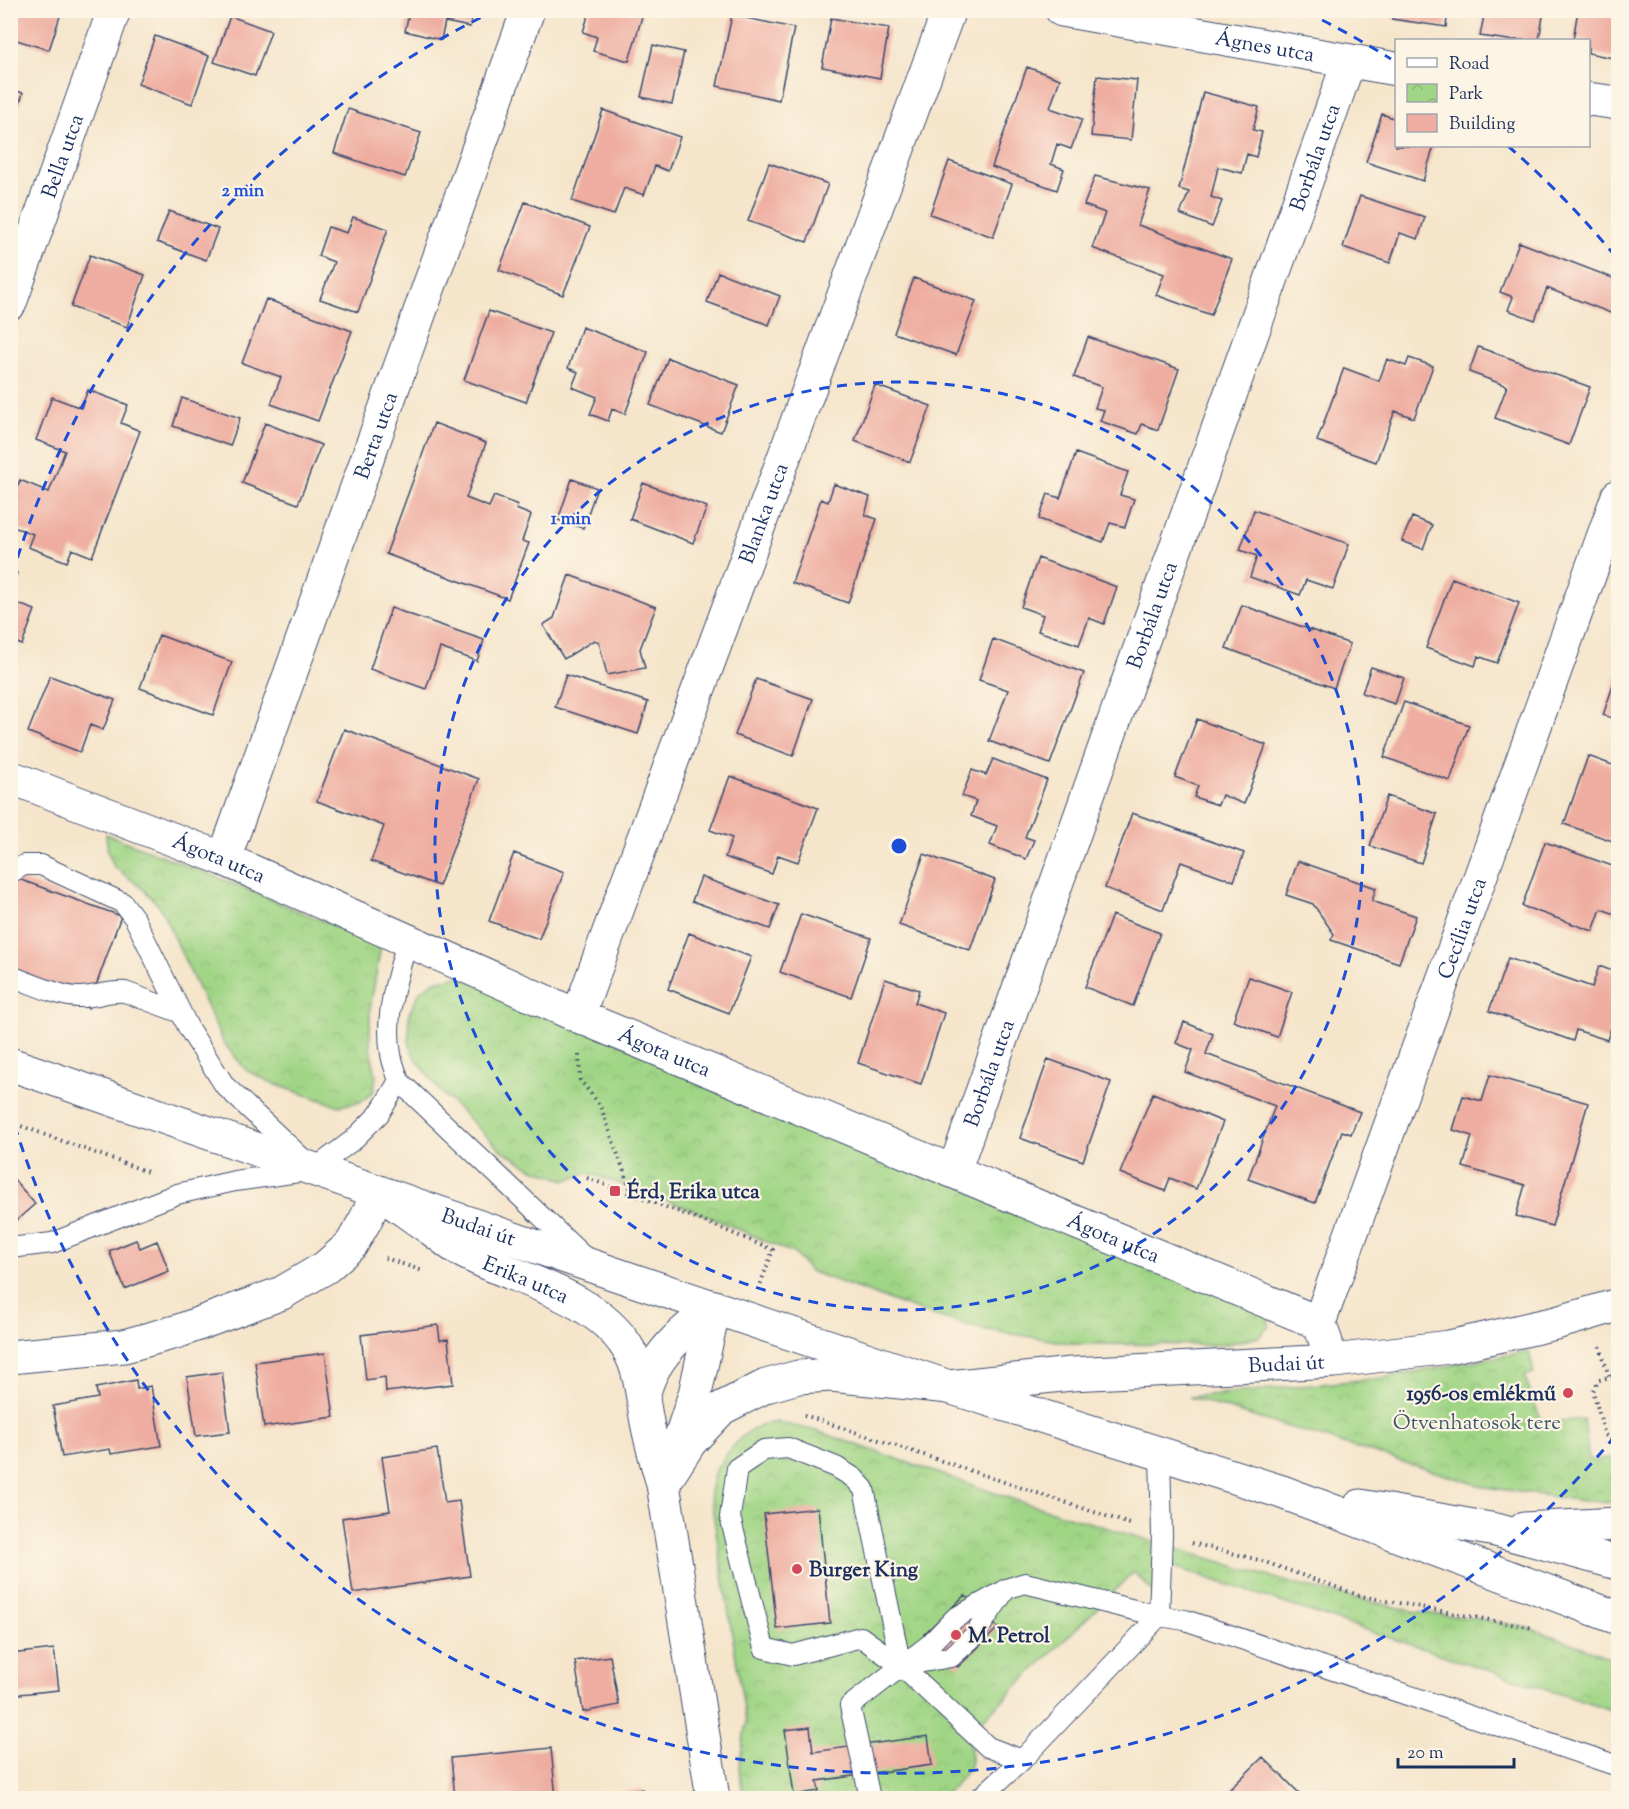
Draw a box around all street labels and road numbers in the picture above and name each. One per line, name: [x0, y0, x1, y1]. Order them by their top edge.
street label: Ágnes utca: [1213, 24, 1317, 71]
street label: Borbála utca: [1284, 100, 1350, 216]
street label: Bella utca: [35, 110, 93, 203]
street label: Berta utca: [348, 388, 407, 484]
street label: Blanka utca: [733, 459, 798, 568]
street label: Borbála utca: [1121, 558, 1187, 674]
street label: Ágota utca: [167, 827, 270, 892]
street label: Cecília utca: [1431, 874, 1496, 984]
street label: Borbála utca: [958, 1016, 1024, 1132]
street label: Ágota utca: [613, 1021, 715, 1086]
street label: Budai út: [437, 1202, 519, 1255]
street label: Ágota utca: [1062, 1207, 1164, 1272]
street label: Erika utca: [477, 1250, 574, 1313]
street label: Budai út: [1247, 1348, 1325, 1382]

